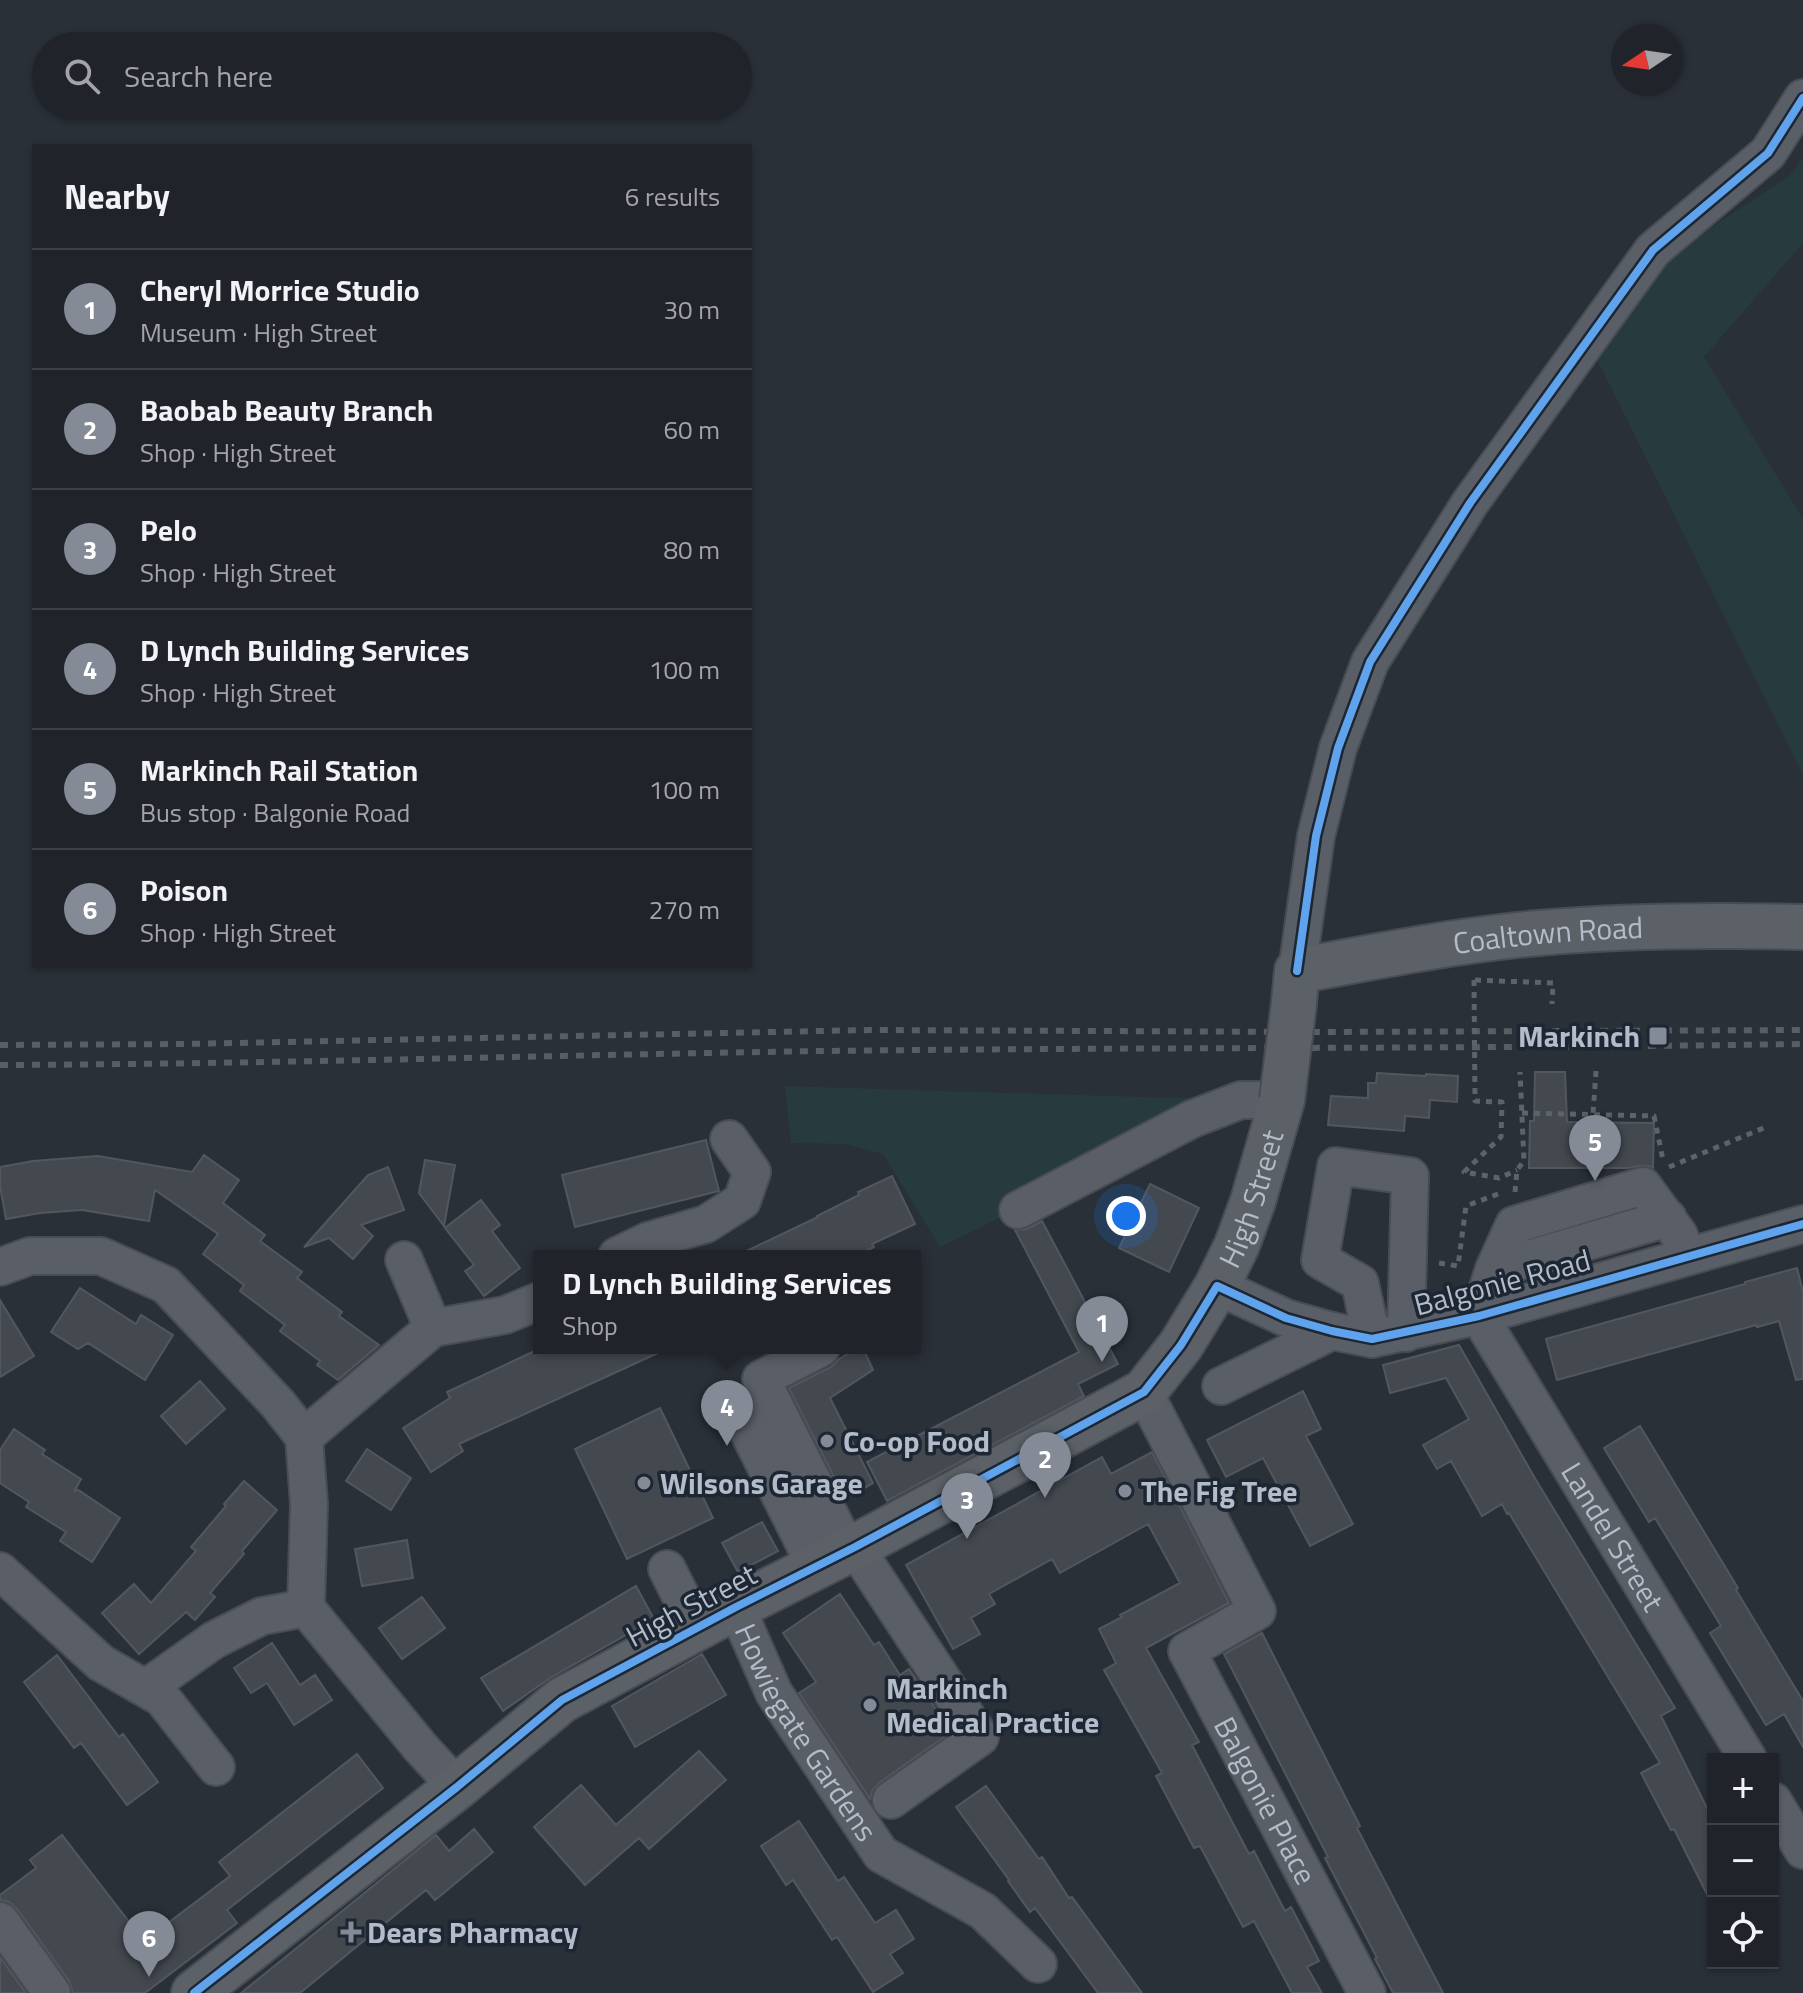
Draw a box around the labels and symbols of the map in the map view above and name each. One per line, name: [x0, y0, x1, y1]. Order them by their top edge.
north arrow: [1611, 24, 1683, 96]
street label: Coaltown Road: [1450, 904, 1644, 966]
place label: Markinch: [1518, 1013, 1640, 1059]
marker: Markinch: [1647, 1025, 1669, 1047]
pin: 5: [1569, 1115, 1621, 1181]
street label: High Street: [1206, 1124, 1295, 1275]
your location: [1106, 1196, 1146, 1236]
street label: Balgonie Road: [1409, 1236, 1595, 1328]
pin: 1: [1076, 1296, 1128, 1362]
pin: 4: [701, 1380, 753, 1446]
place label: Co-op Food: [843, 1418, 990, 1464]
marker: Co-op Food: [818, 1432, 836, 1450]
pin: 2: [1019, 1432, 1071, 1498]
street label: Landel Street: [1550, 1453, 1676, 1620]
place label: Wilsons Garage: [660, 1460, 863, 1506]
place label: The Fig Tree: [1141, 1468, 1298, 1514]
pin: 3: [941, 1473, 993, 1539]
marker: Wilsons Garage: [635, 1474, 653, 1492]
marker: The Fig Tree: [1116, 1482, 1134, 1500]
street label: High Street: [617, 1551, 765, 1659]
street label: Howiegate Gardens: [723, 1616, 889, 1851]
place label: Markinch Medical Practice: [886, 1665, 1099, 1745]
marker: Markinch Medical Practice: [861, 1696, 879, 1714]
street label: Balgonie Place: [1202, 1708, 1329, 1893]
place label: Dears Pharmacy: [367, 1909, 578, 1955]
pin: 6: [123, 1911, 175, 1977]
marker: Dears Pharmacy: [342, 1923, 360, 1941]

